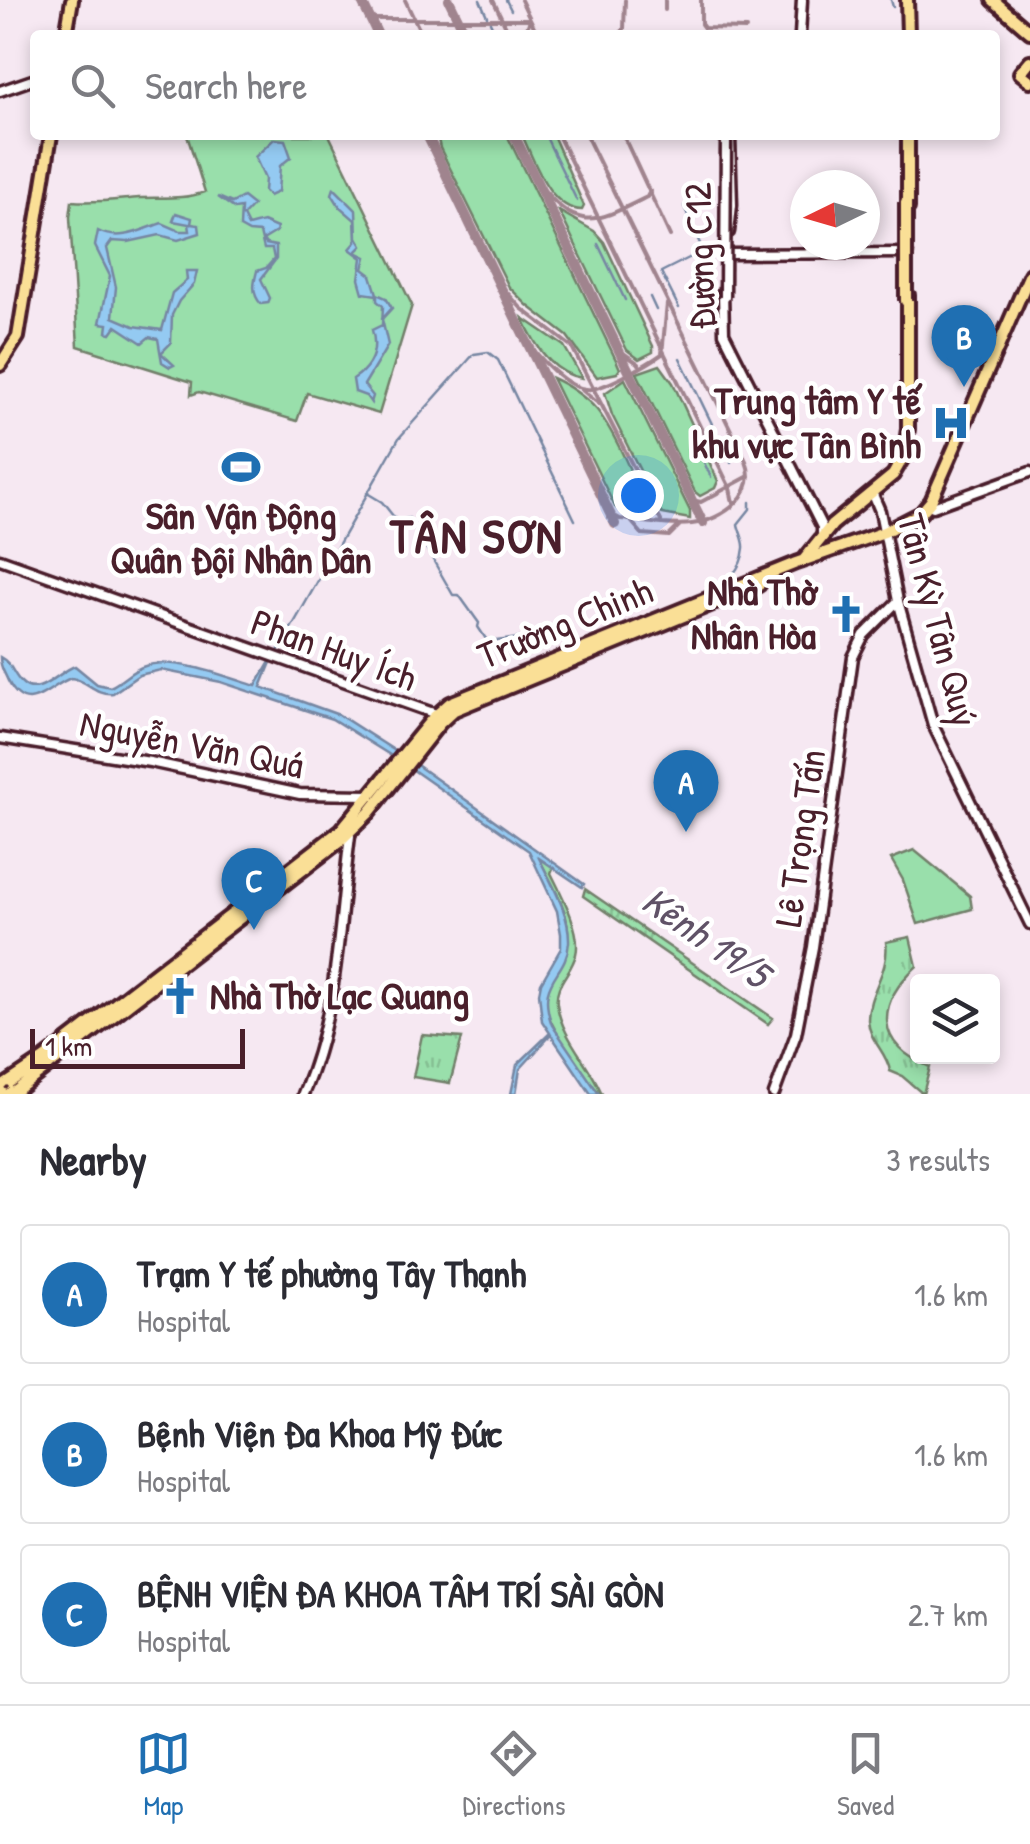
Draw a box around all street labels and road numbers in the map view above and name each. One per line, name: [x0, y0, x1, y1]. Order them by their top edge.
street label: Đường C12: [670, 182, 728, 330]
street label: Tân Kỳ Tân Quý: [886, 508, 992, 732]
street label: Trường Chinh: [469, 563, 660, 681]
street label: Phan Huy Ích: [244, 595, 424, 703]
street label: Nguyễn Văn Quá: [76, 696, 308, 790]
street label: Lê Trọng Tấn: [761, 746, 837, 930]

